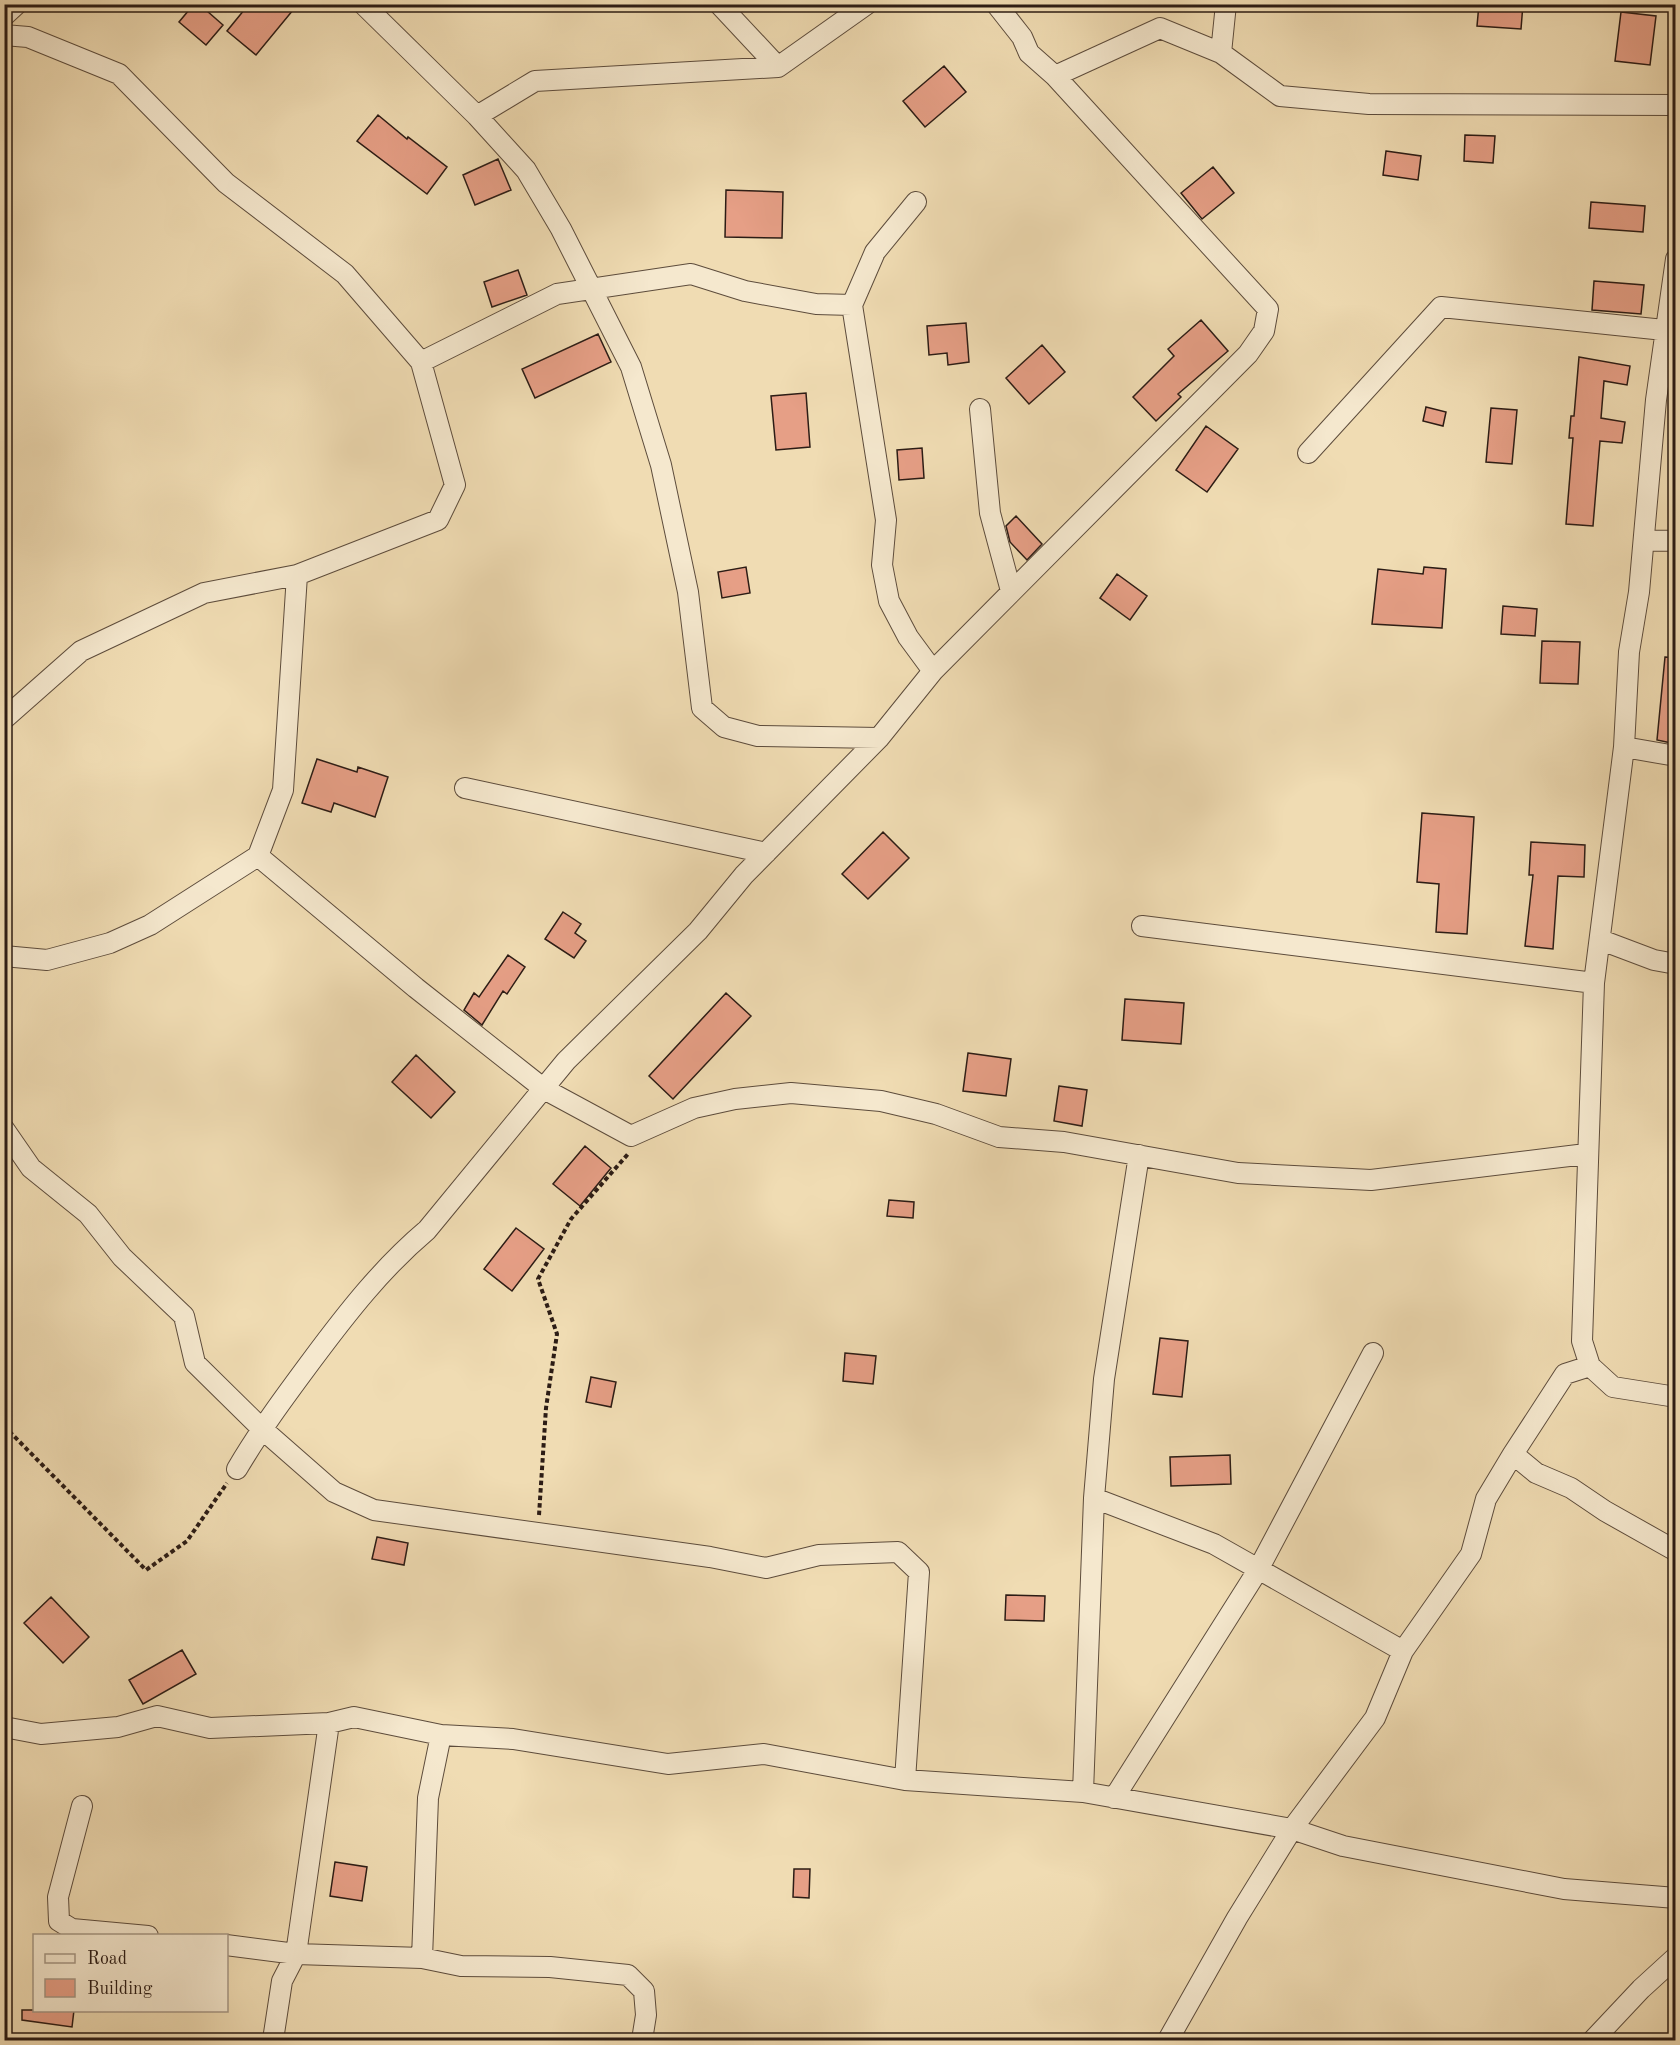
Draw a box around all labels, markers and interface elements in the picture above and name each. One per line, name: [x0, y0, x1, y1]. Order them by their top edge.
legend: [33, 1934, 228, 2012]
text: Road: [87, 1950, 127, 1968]
text: Building: [87, 1980, 153, 1998]

